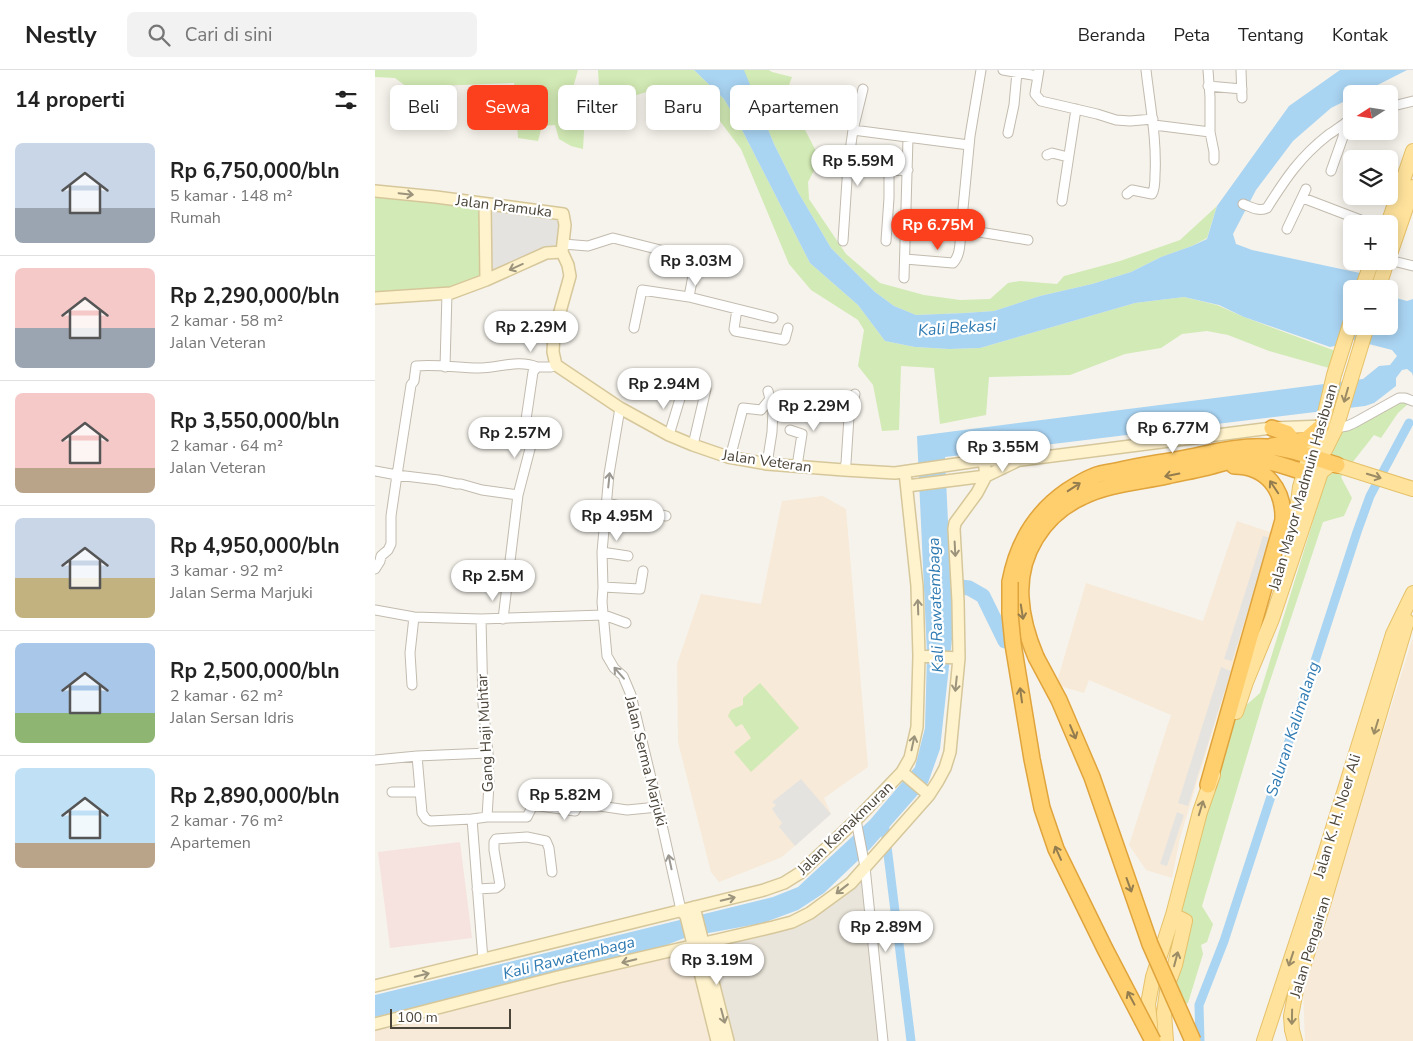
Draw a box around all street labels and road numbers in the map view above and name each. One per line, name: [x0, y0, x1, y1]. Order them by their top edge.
street label: Jalan Pramuka: [454, 190, 553, 222]
street label: Jalan Mayor Madmuin Hasibuan: [1264, 382, 1342, 593]
street label: Jalan Veteran: [720, 445, 813, 477]
street label: Gang Haji Muhtar: [472, 673, 498, 793]
street label: Jalan Serma Marjuki: [620, 693, 672, 828]
street label: Jalan K. H. Noer Ali: [1308, 752, 1365, 881]
street label: Jalan Kemakmuran: [792, 777, 897, 880]
street label: Jalan Pengairan: [1285, 894, 1335, 1001]

